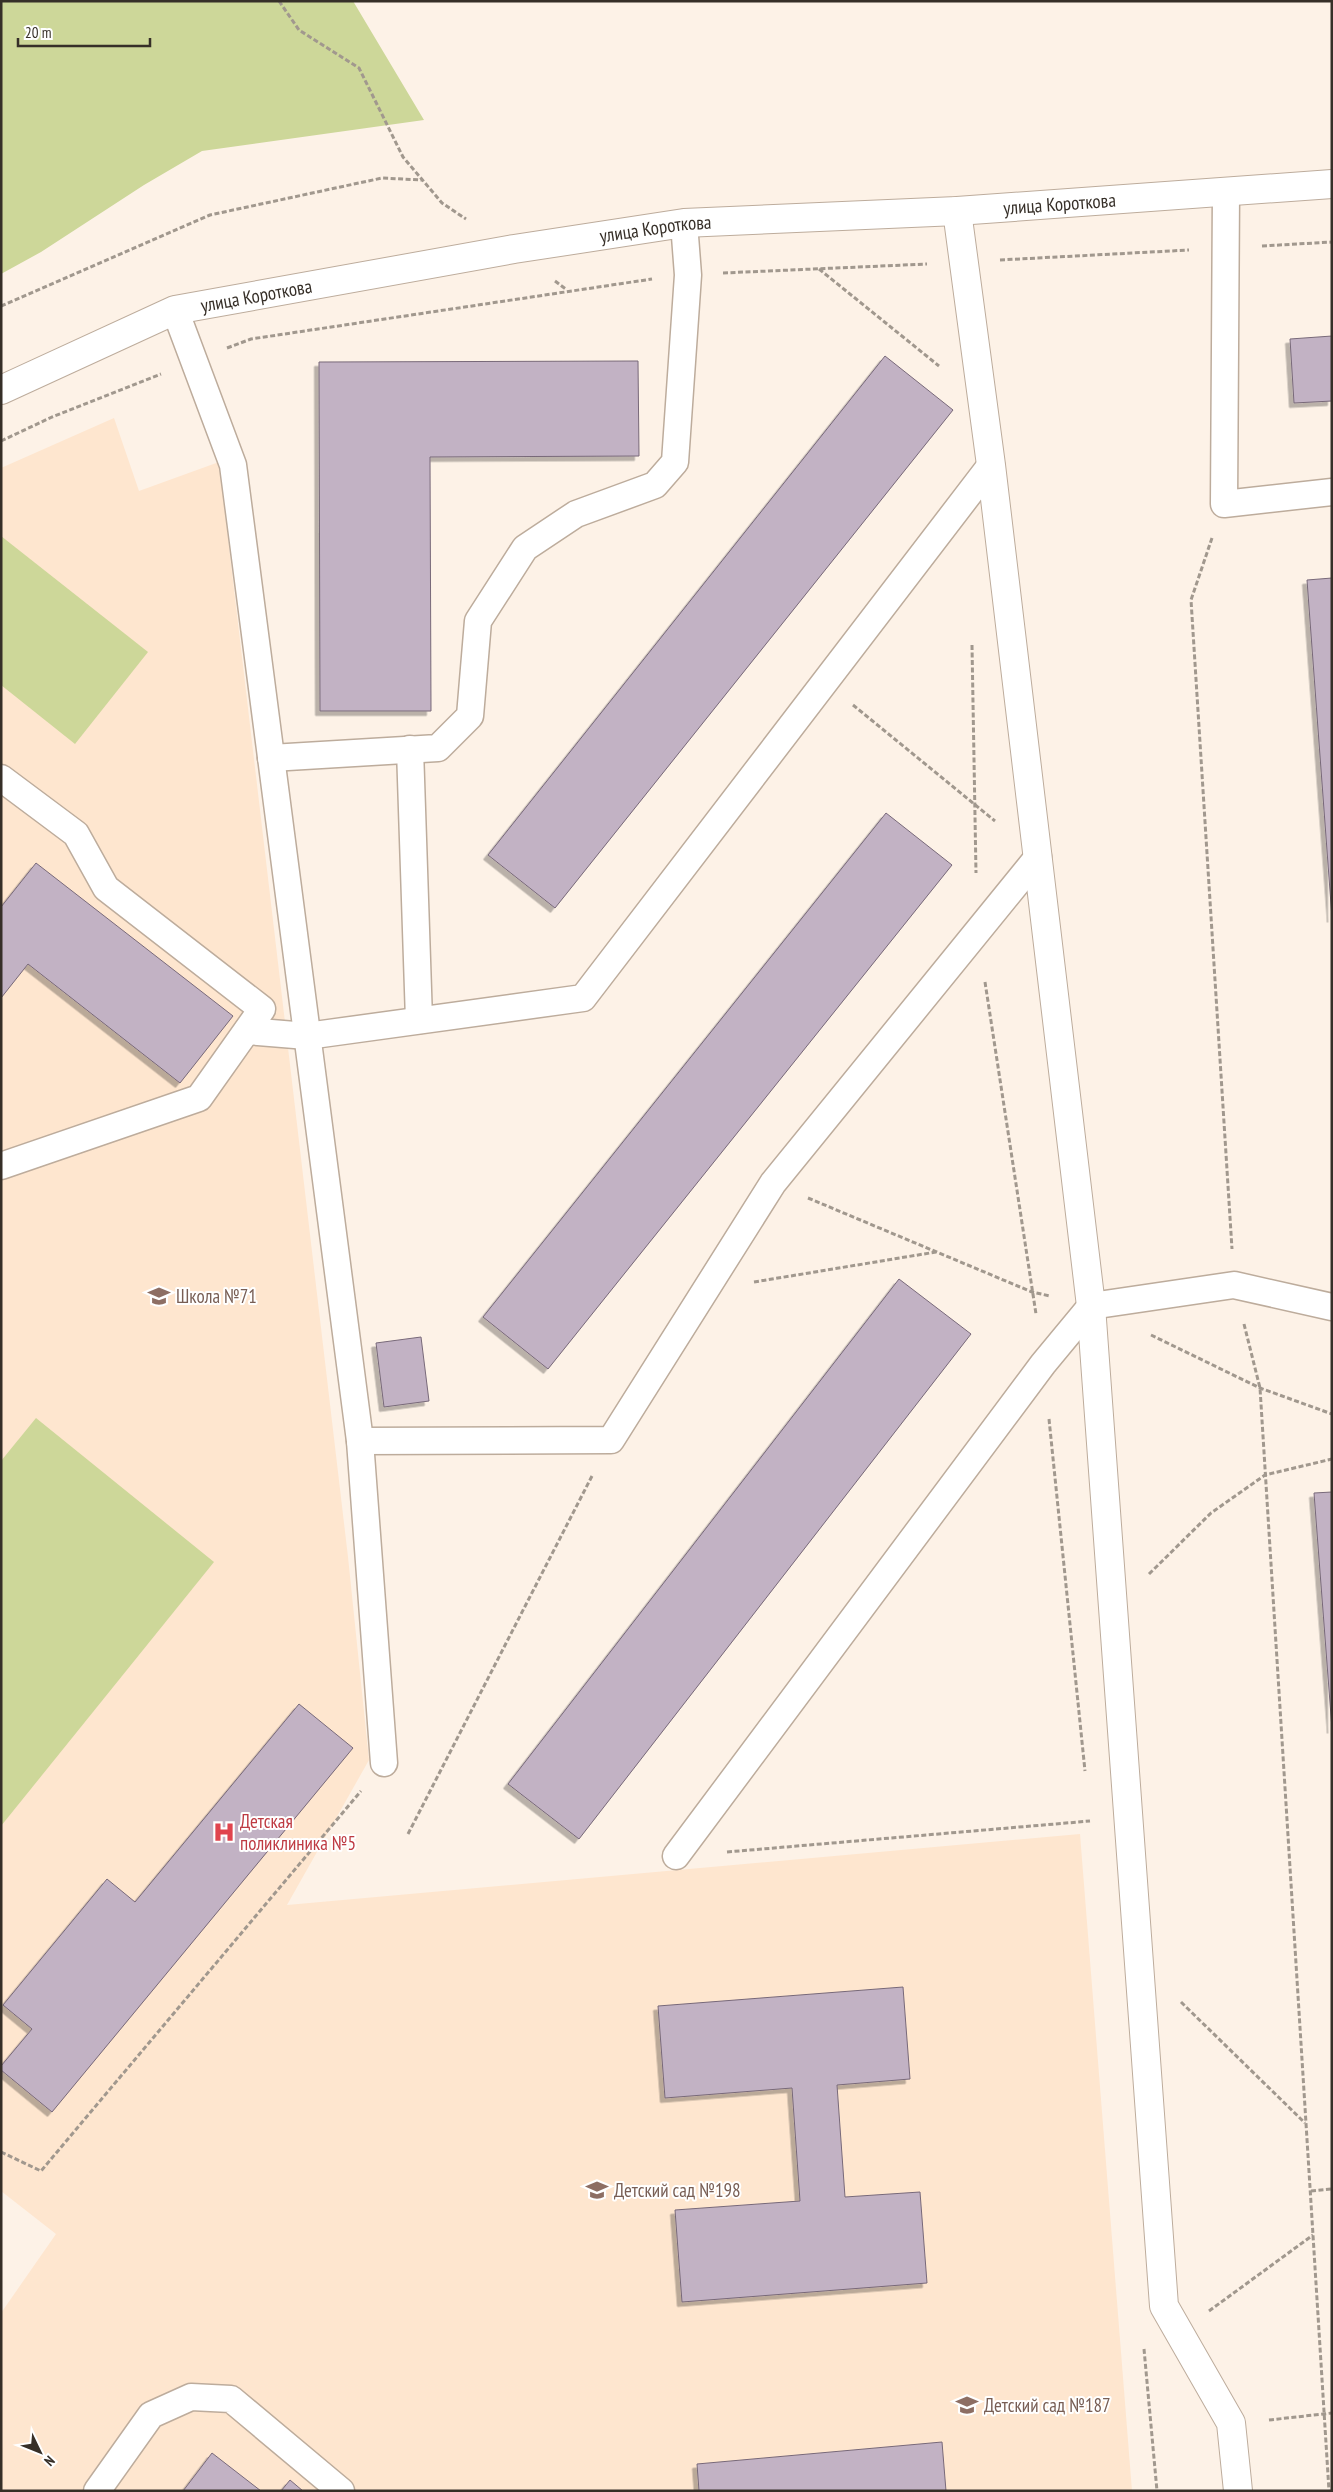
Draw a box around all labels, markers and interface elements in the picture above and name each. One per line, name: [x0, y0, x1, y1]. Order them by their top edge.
scale bar: [18, 15, 150, 47]
text: 20 m: [25, 23, 51, 42]
street label: улица Короткова: [1002, 188, 1117, 220]
street label: улица Короткова: [598, 210, 712, 248]
street label: улица Короткова: [199, 274, 314, 317]
school or university icon: Школа №71: [146, 1283, 172, 1309]
place label: Школа №71: [176, 1284, 257, 1308]
place label: Детская поликлиника №5: [240, 1809, 356, 1855]
hospital icon: Детская поликлиника №5: [211, 1819, 237, 1845]
school or university icon: Детский сад №198: [584, 2177, 610, 2203]
place label: Детский сад №198: [614, 2178, 741, 2202]
school or university icon: Детский сад №187: [954, 2392, 980, 2418]
place label: Детский сад №187: [984, 2393, 1111, 2417]
north arrow: [15, 2427, 65, 2477]
text: N: [40, 2452, 59, 2470]

